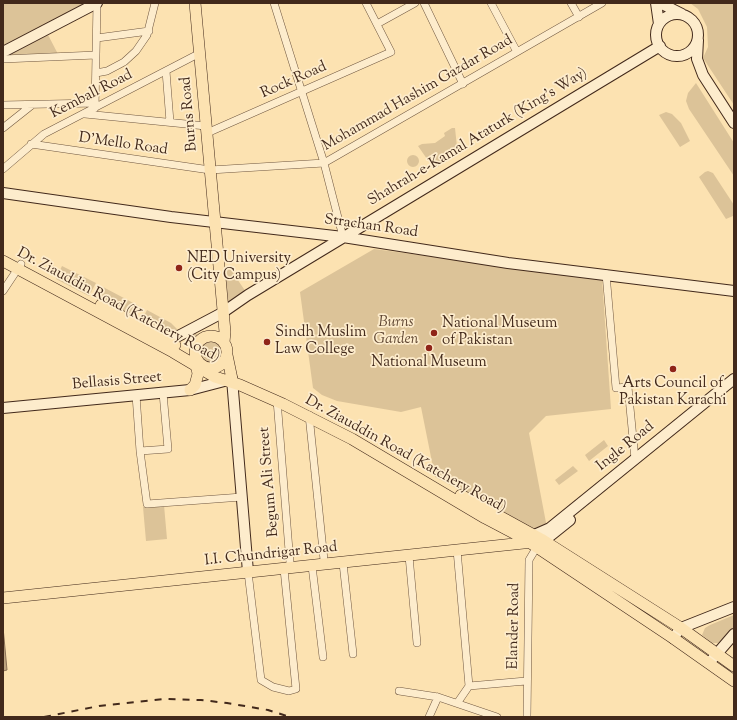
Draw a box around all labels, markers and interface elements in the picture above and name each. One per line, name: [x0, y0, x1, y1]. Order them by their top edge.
street label: Mohammad Hashim Gazdar Road: [320, 32, 516, 156]
street label: Rock Road: [258, 58, 330, 104]
street label: Shahrah-e-Kamal Ataturk (King's Way): [365, 65, 591, 211]
street label: Kemball Road: [48, 67, 136, 123]
street label: Burns Road: [178, 76, 202, 152]
street label: D'Mello Road: [77, 130, 169, 160]
street label: Strachan Road: [323, 212, 419, 242]
street label: Dr. Ziauddin Road (Katchery Road): [13, 245, 223, 367]
place label: NED University (City Campus): [187, 250, 291, 285]
marker: NED University (City Campus): [174, 263, 184, 273]
park label: Burns Garden: [374, 314, 418, 349]
place label: National Museum of Pakistan: [442, 315, 557, 350]
place label: Sindh Muslim Law College: [275, 324, 366, 359]
marker: National Museum of Pakistan: [429, 328, 439, 338]
marker: Sindh Muslim Law College: [262, 337, 272, 347]
marker: National Museum: [424, 343, 434, 353]
place label: National Museum: [371, 354, 487, 372]
marker: Arts Council of Pakistan Karachi: [668, 364, 678, 374]
street label: Bellasis Street: [72, 369, 162, 395]
place label: Arts Council of Pakistan Karachi: [619, 375, 727, 410]
street label: Dr. Ziauddin Road (Katchery Road): [301, 392, 509, 518]
street label: Ingle Road: [594, 418, 658, 476]
street label: Begum Ali Street: [256, 426, 284, 538]
street label: I.I. Chundrigar Road: [204, 539, 338, 571]
street label: Elander Road: [505, 582, 525, 670]

